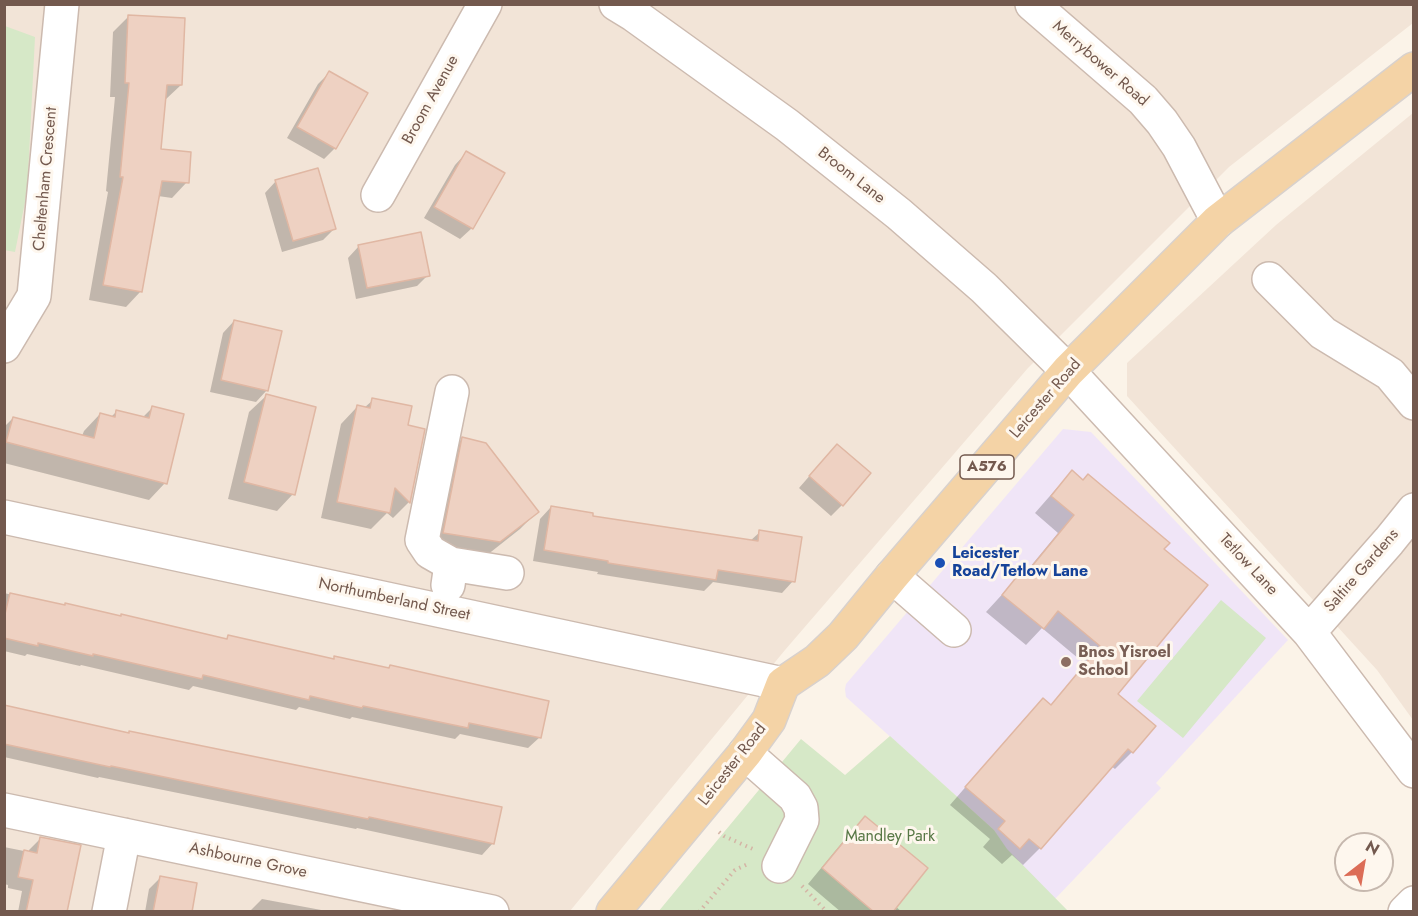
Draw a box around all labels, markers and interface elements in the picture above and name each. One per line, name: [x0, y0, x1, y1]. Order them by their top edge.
street label: Merrybower Road: [1048, 17, 1152, 111]
street label: Broom Avenue: [399, 52, 463, 148]
street label: Cheltenham Crescent: [30, 106, 62, 252]
street label: Broom Lane: [813, 144, 889, 208]
street label: Leicester Road: [1006, 355, 1086, 443]
road number: A576: [960, 455, 1014, 479]
street label: Saltire Gardens: [1321, 525, 1403, 617]
street label: Tetlow Lane: [1215, 530, 1281, 600]
place label: Leicester Road/Tetlow Lane: [952, 544, 1088, 582]
marker: Leicester Road/Tetlow Lane: [933, 556, 947, 570]
street label: Northumberland Street: [316, 575, 472, 625]
place label: Bnos Yisroel School: [1078, 643, 1171, 681]
marker: Bnos Yisroel School: [1059, 655, 1073, 669]
street label: Leicester Road: [695, 720, 771, 810]
park label: Mandley Park: [845, 827, 935, 847]
north arrow: [1334, 832, 1394, 892]
text: N: [1361, 835, 1384, 861]
street label: Ashbourne Grove: [187, 839, 309, 883]

